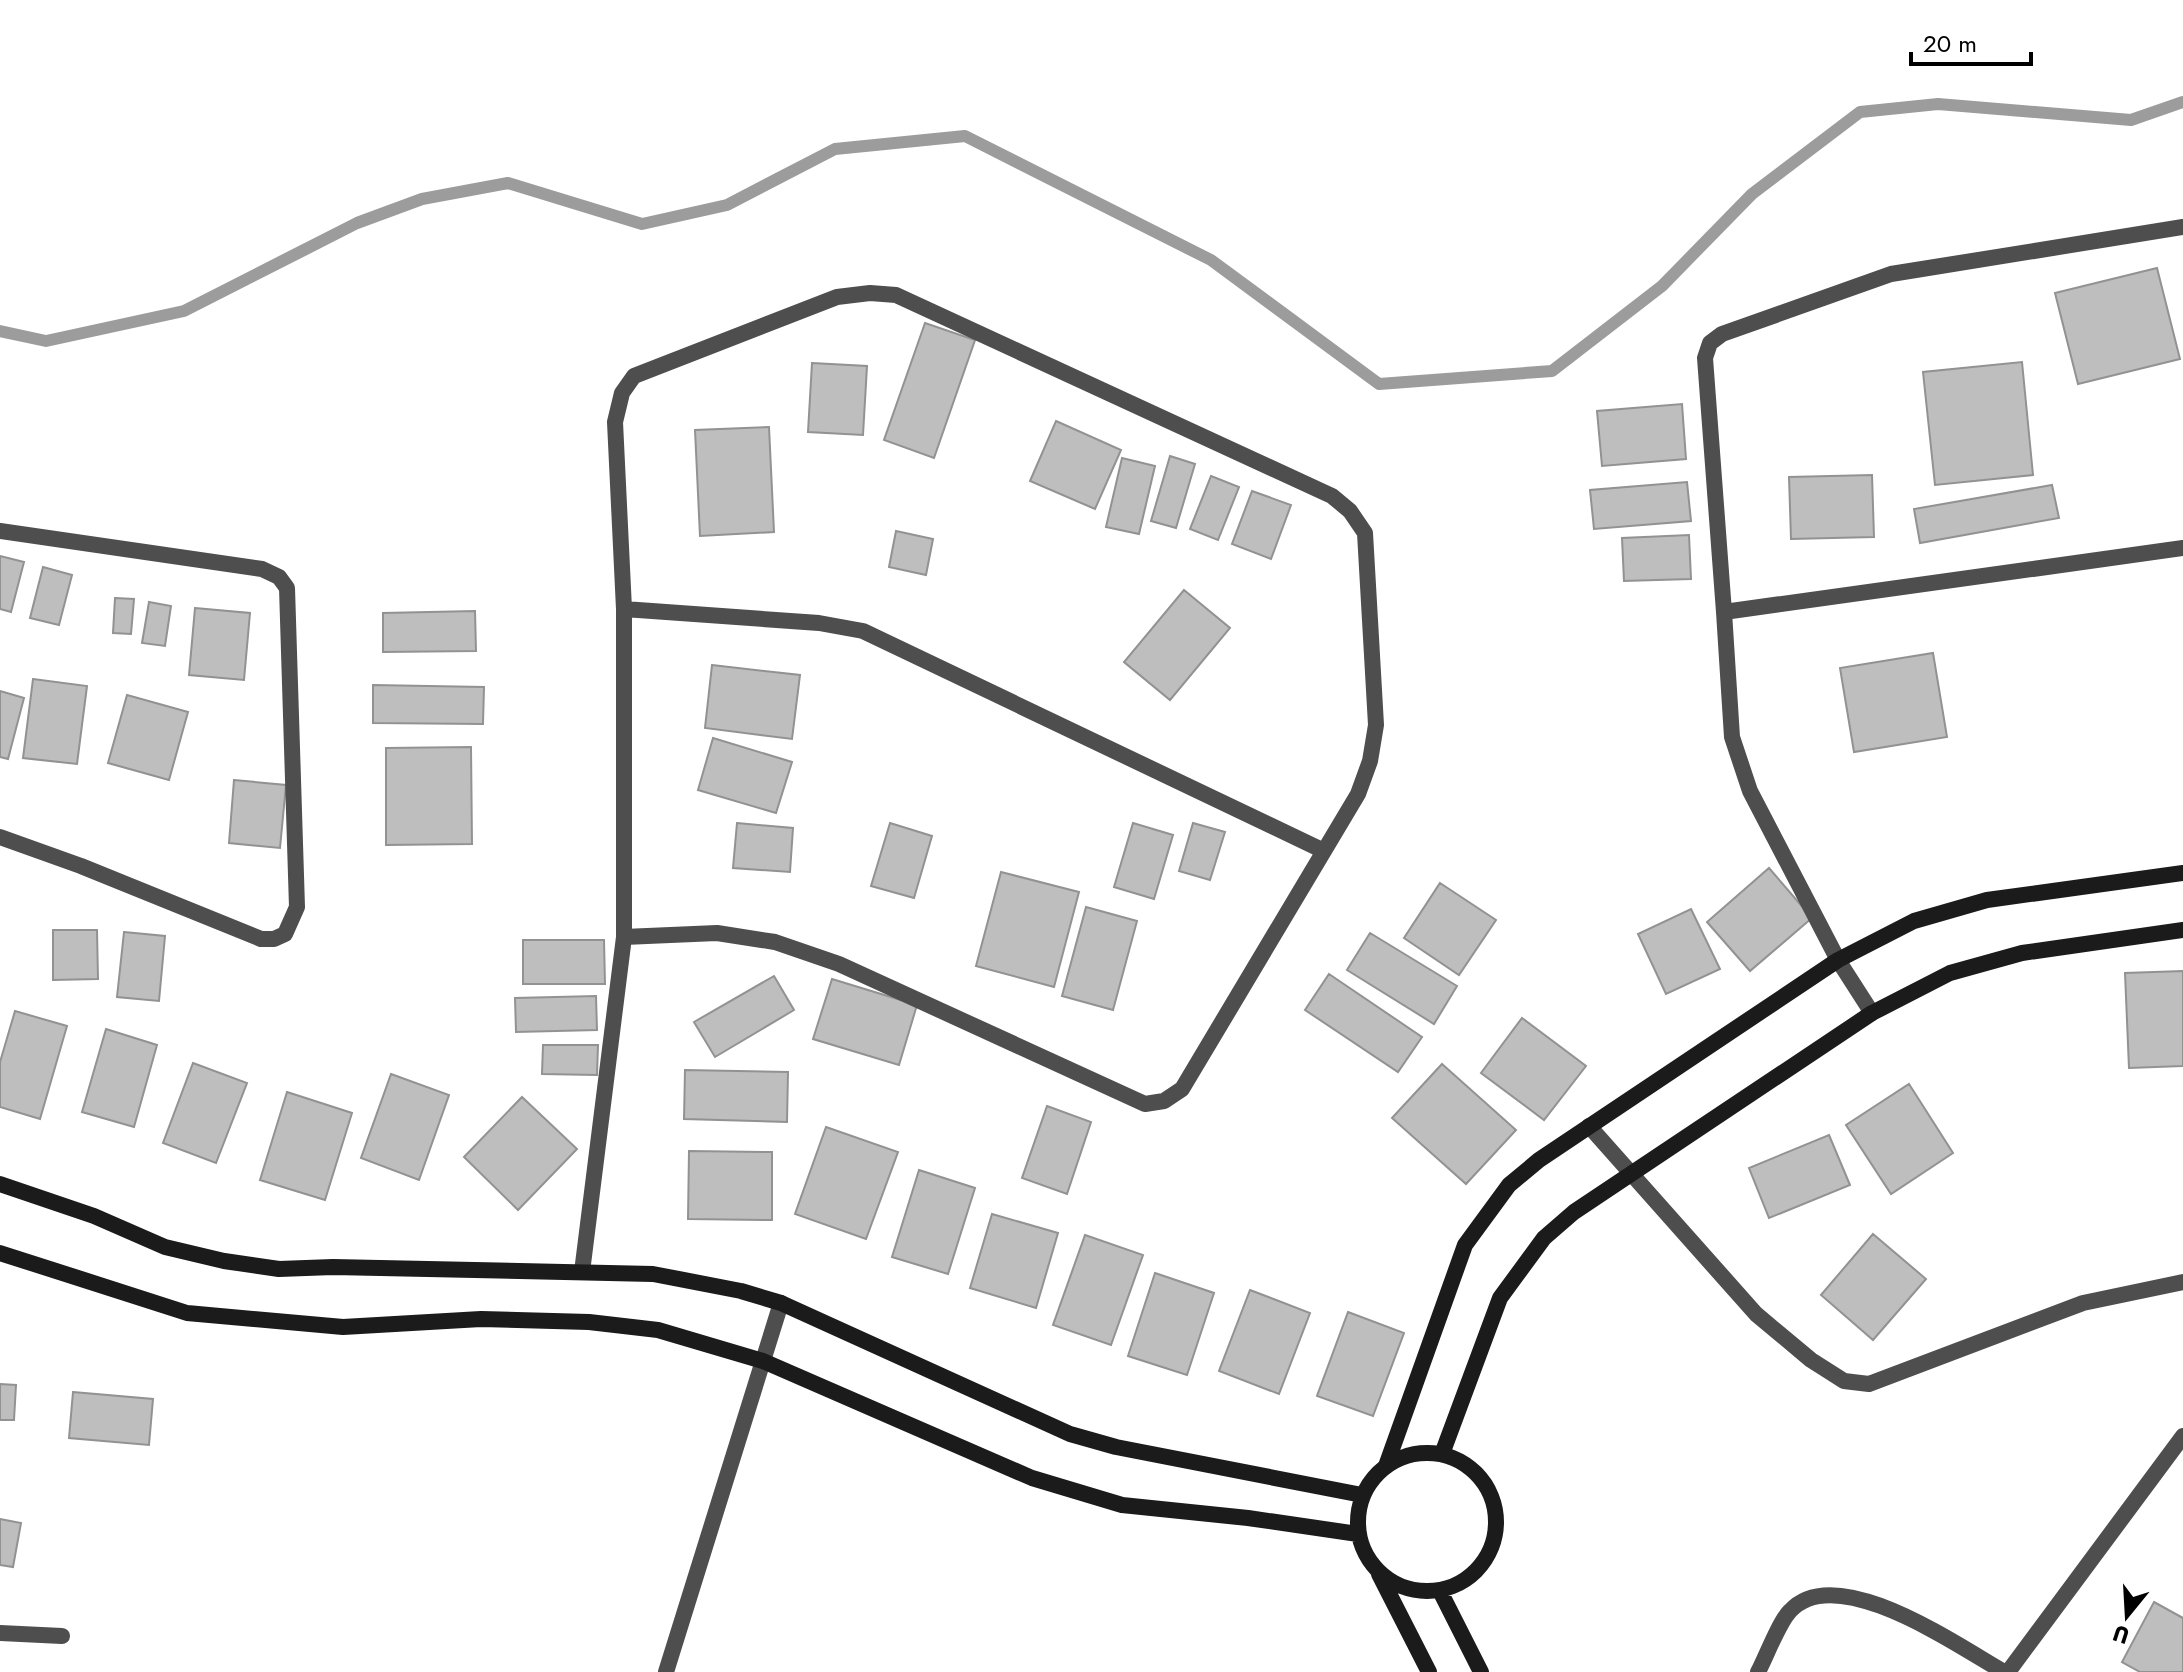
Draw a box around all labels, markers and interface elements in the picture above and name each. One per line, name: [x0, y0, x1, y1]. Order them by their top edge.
scale bar: [1911, 16, 2031, 66]
text: 20 m: [1923, 26, 1977, 61]
north arrow: [2087, 1576, 2167, 1656]
text: U: [2109, 1617, 2133, 1653]

